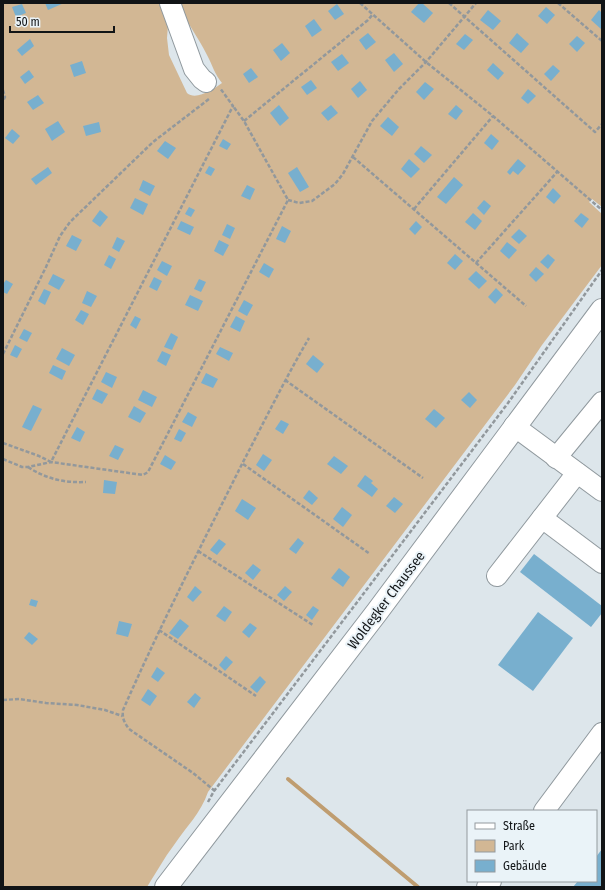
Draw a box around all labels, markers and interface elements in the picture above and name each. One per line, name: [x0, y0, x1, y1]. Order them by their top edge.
scale bar: [10, 8, 114, 34]
text: 50 m: [16, 15, 40, 29]
street label: Woldegker Chaussee: [344, 548, 429, 653]
legend: [467, 810, 597, 882]
text: Straße: [503, 819, 535, 833]
text: Park: [503, 839, 525, 853]
text: Gebäude: [503, 859, 547, 873]

